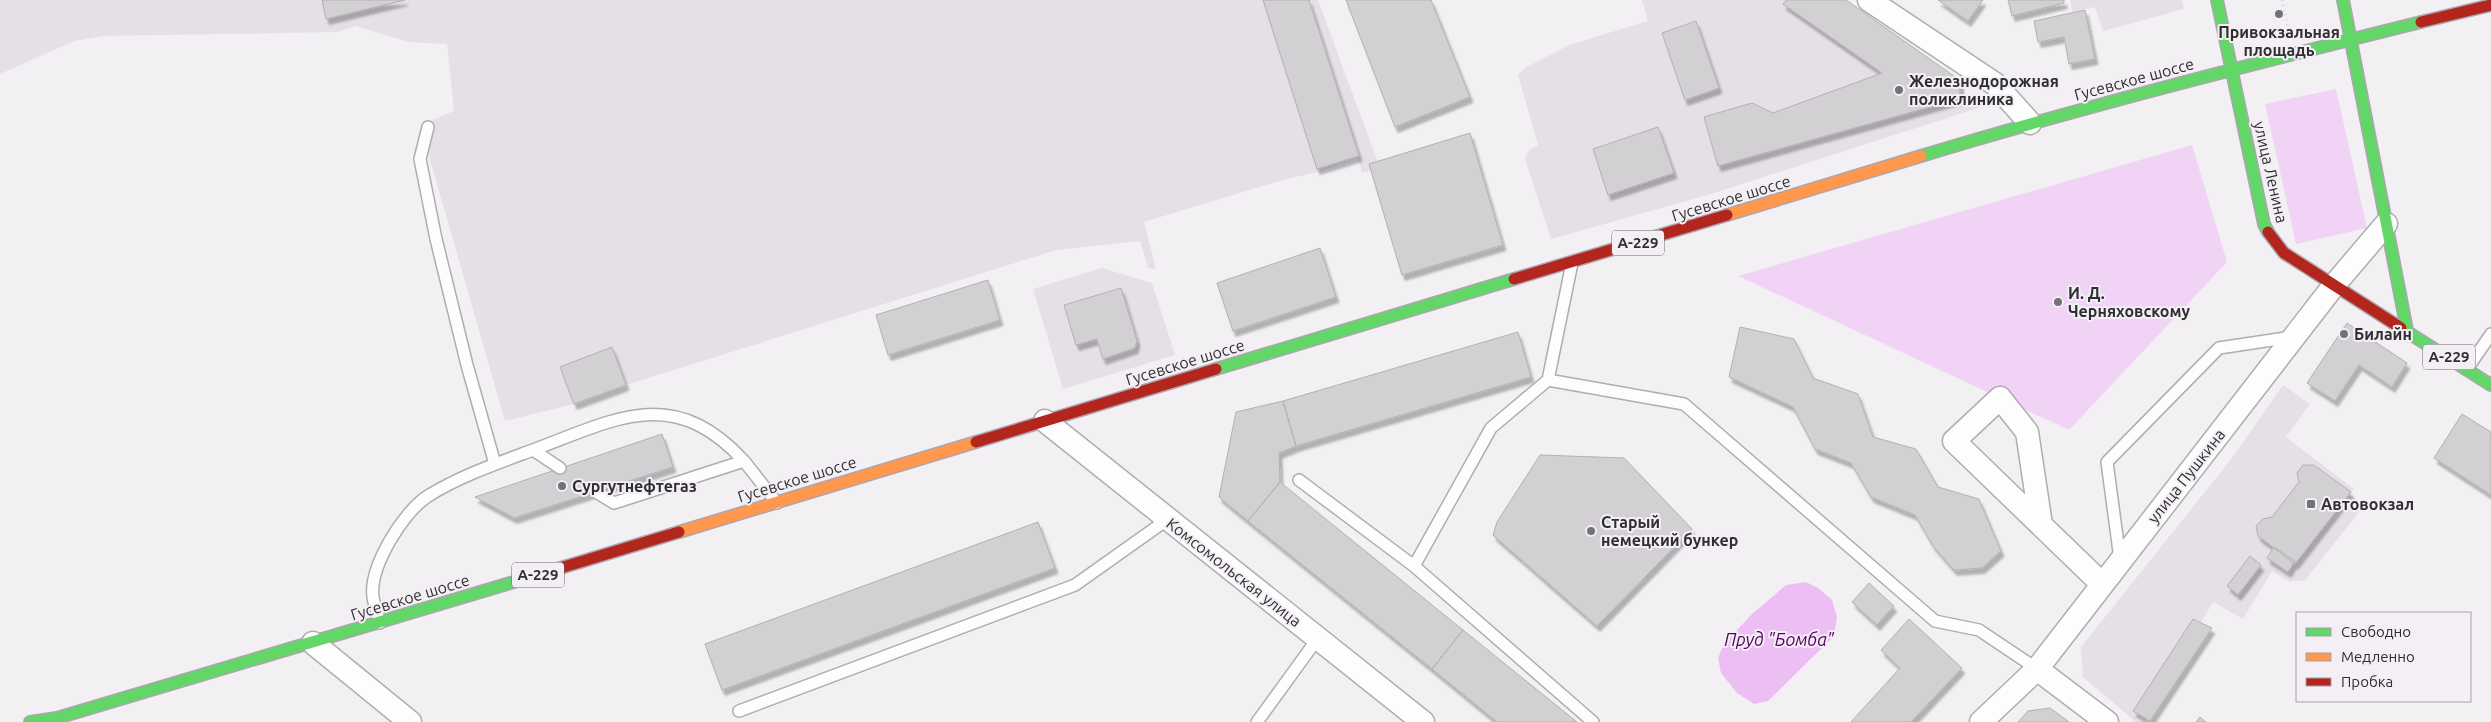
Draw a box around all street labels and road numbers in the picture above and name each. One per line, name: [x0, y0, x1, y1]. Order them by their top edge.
street label: Гусевское шоссе: [2072, 54, 2196, 104]
street label: улица Ленина: [2251, 119, 2291, 225]
street label: Гусевское шоссе: [1669, 171, 1793, 225]
road number: А-229: [1612, 230, 1664, 256]
street label: Гусевское шоссе: [1123, 335, 1247, 389]
road number: А-229: [2423, 344, 2475, 370]
street label: улица Пушкина: [2144, 425, 2228, 527]
street label: Гусевское шоссе: [735, 452, 859, 506]
street label: Комсомольская улица: [1163, 514, 1305, 630]
road number: А-229: [512, 562, 564, 588]
street label: Гусевское шоссе: [348, 570, 472, 624]

